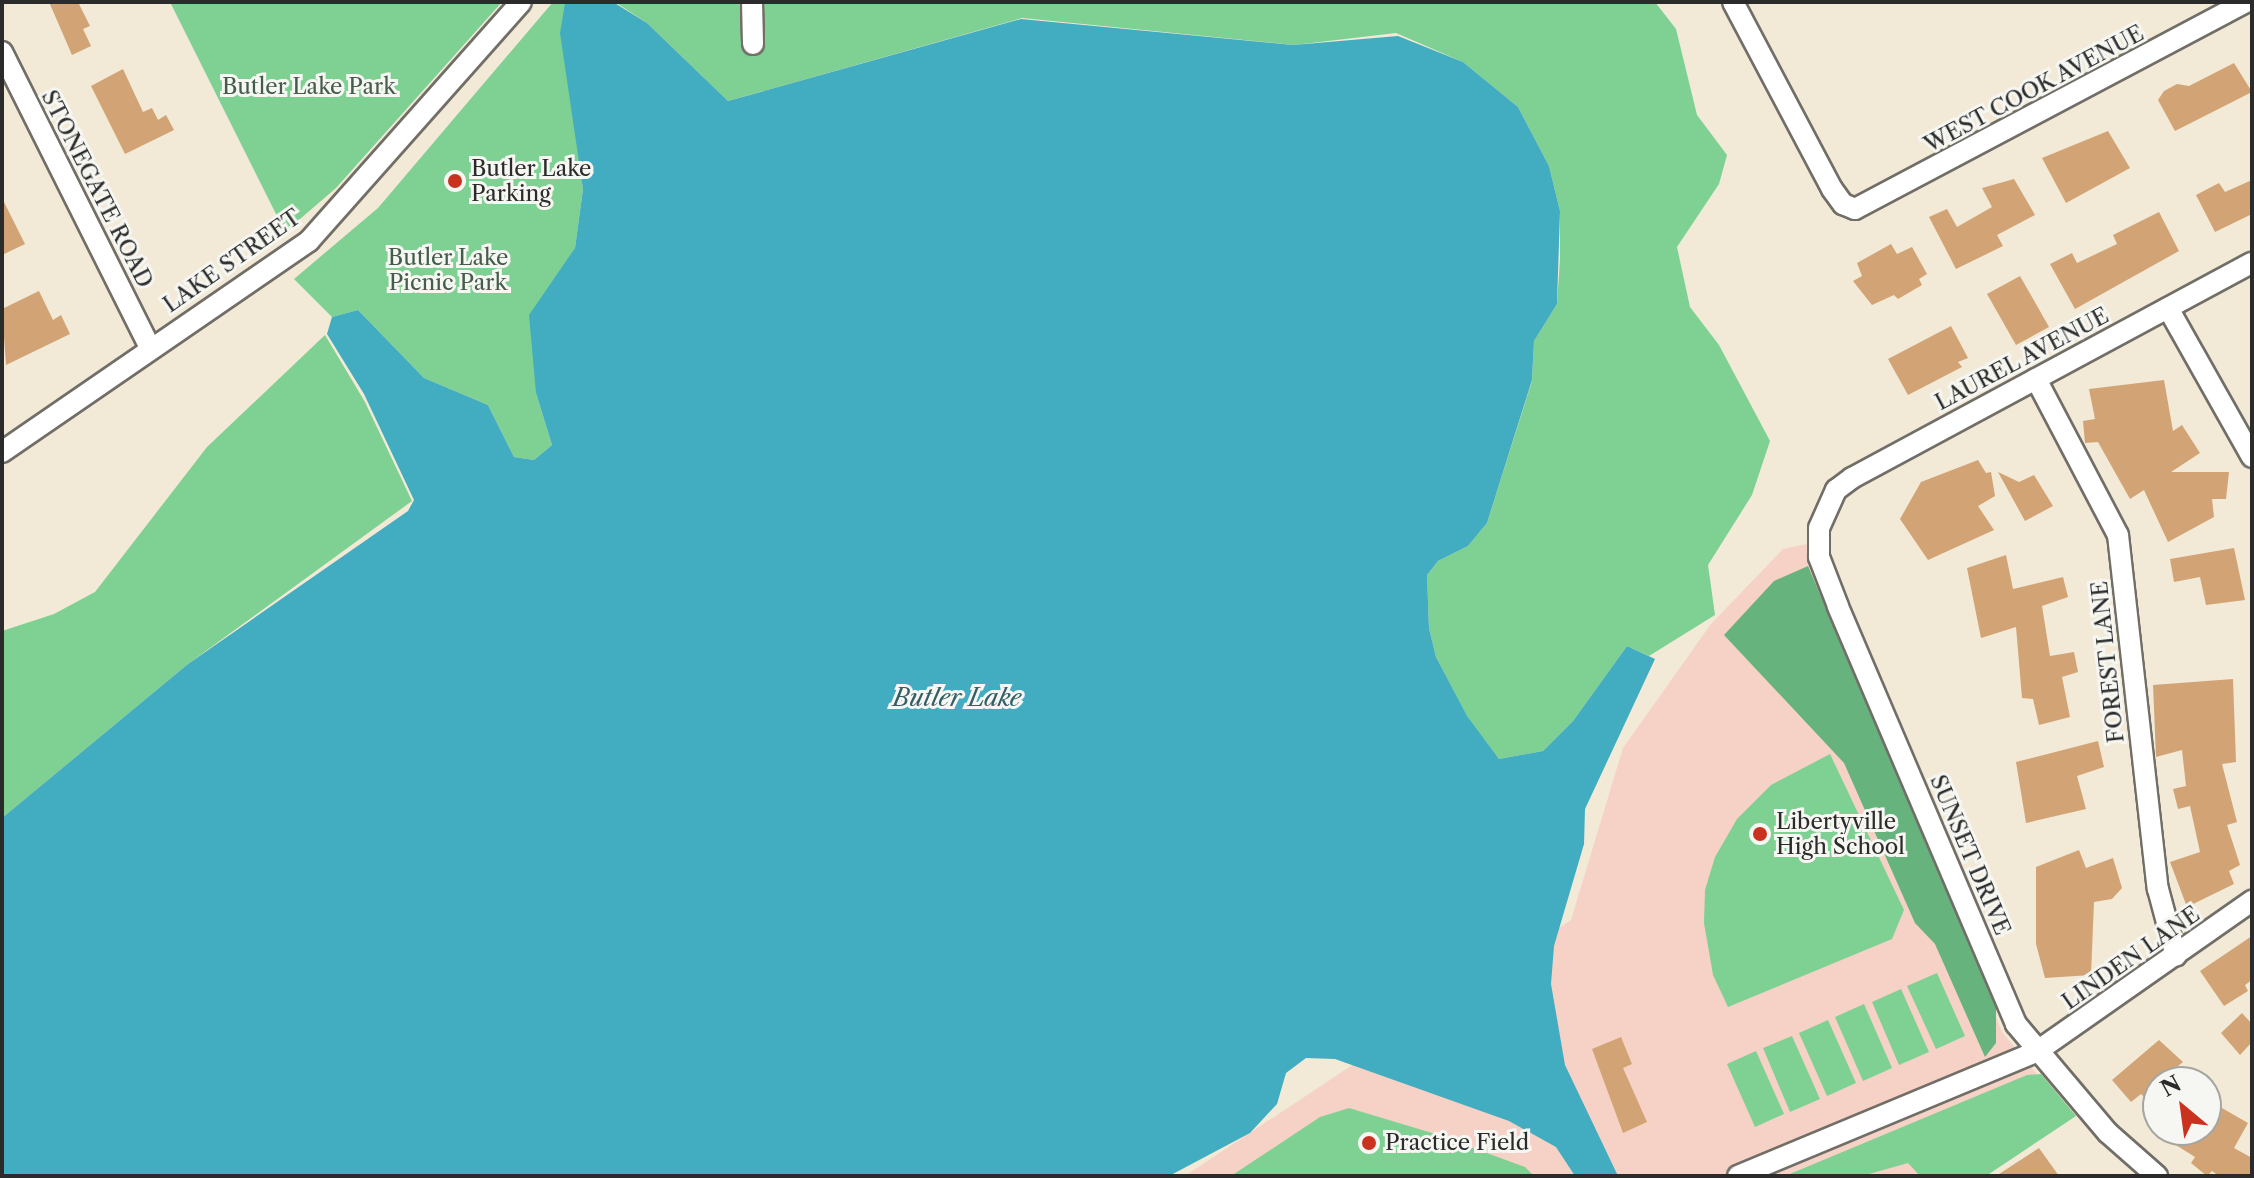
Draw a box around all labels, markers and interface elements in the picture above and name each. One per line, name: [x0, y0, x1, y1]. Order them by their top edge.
street label: WEST COOK AVENUE: [1919, 19, 2149, 159]
park label: Butler Lake Park: [222, 74, 396, 100]
street label: STONEGATE ROAD: [36, 86, 158, 292]
place label: Butler Lake Parking: [471, 155, 592, 206]
marker: Butler Lake Parking: [446, 172, 464, 190]
street label: LAKE STREET: [158, 204, 306, 318]
park label: Butler Lake Picnic Park: [388, 244, 508, 296]
street label: LAUREL AVENUE: [1930, 302, 2114, 416]
street label: FOREST LANE: [2086, 580, 2130, 744]
water label: Butler Lake: [893, 684, 1021, 712]
street label: SUNSET DRIVE: [1924, 771, 2016, 939]
place label: Libertyville High School: [1776, 808, 1905, 860]
marker: Libertyville High School: [1751, 825, 1769, 843]
street label: LINDEN LANE: [2057, 901, 2205, 1015]
north arrow: [2142, 1066, 2222, 1146]
text: N: [2156, 1070, 2186, 1103]
place label: Practice Field: [1385, 1130, 1529, 1156]
marker: Practice Field: [1360, 1134, 1378, 1152]

